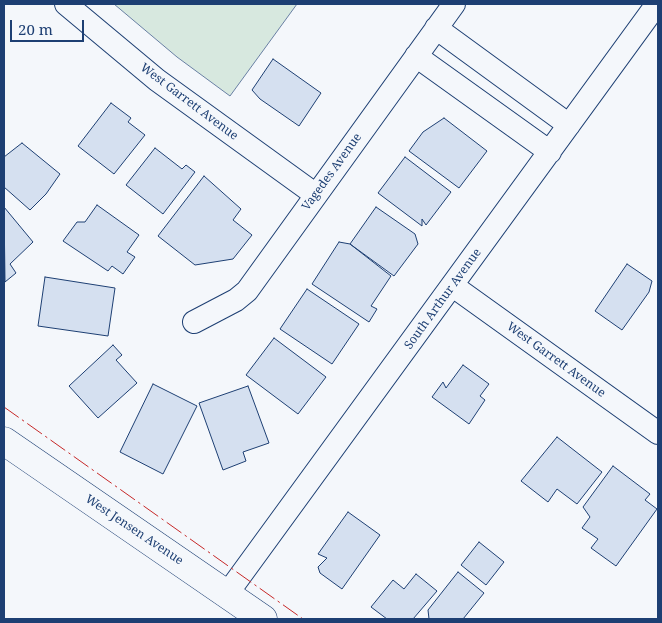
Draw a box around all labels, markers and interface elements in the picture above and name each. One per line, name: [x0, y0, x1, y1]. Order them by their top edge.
scale bar: [12, 10, 86, 42]
text: 20 m: [18, 19, 53, 39]
street label: West Garrett Avenue: [137, 61, 241, 143]
street label: Vagedes Avenue: [299, 130, 365, 214]
street label: South Arthur Avenue: [402, 246, 484, 352]
street label: West Garrett Avenue: [504, 319, 608, 401]
street label: West Jensen Avenue: [82, 492, 186, 568]

